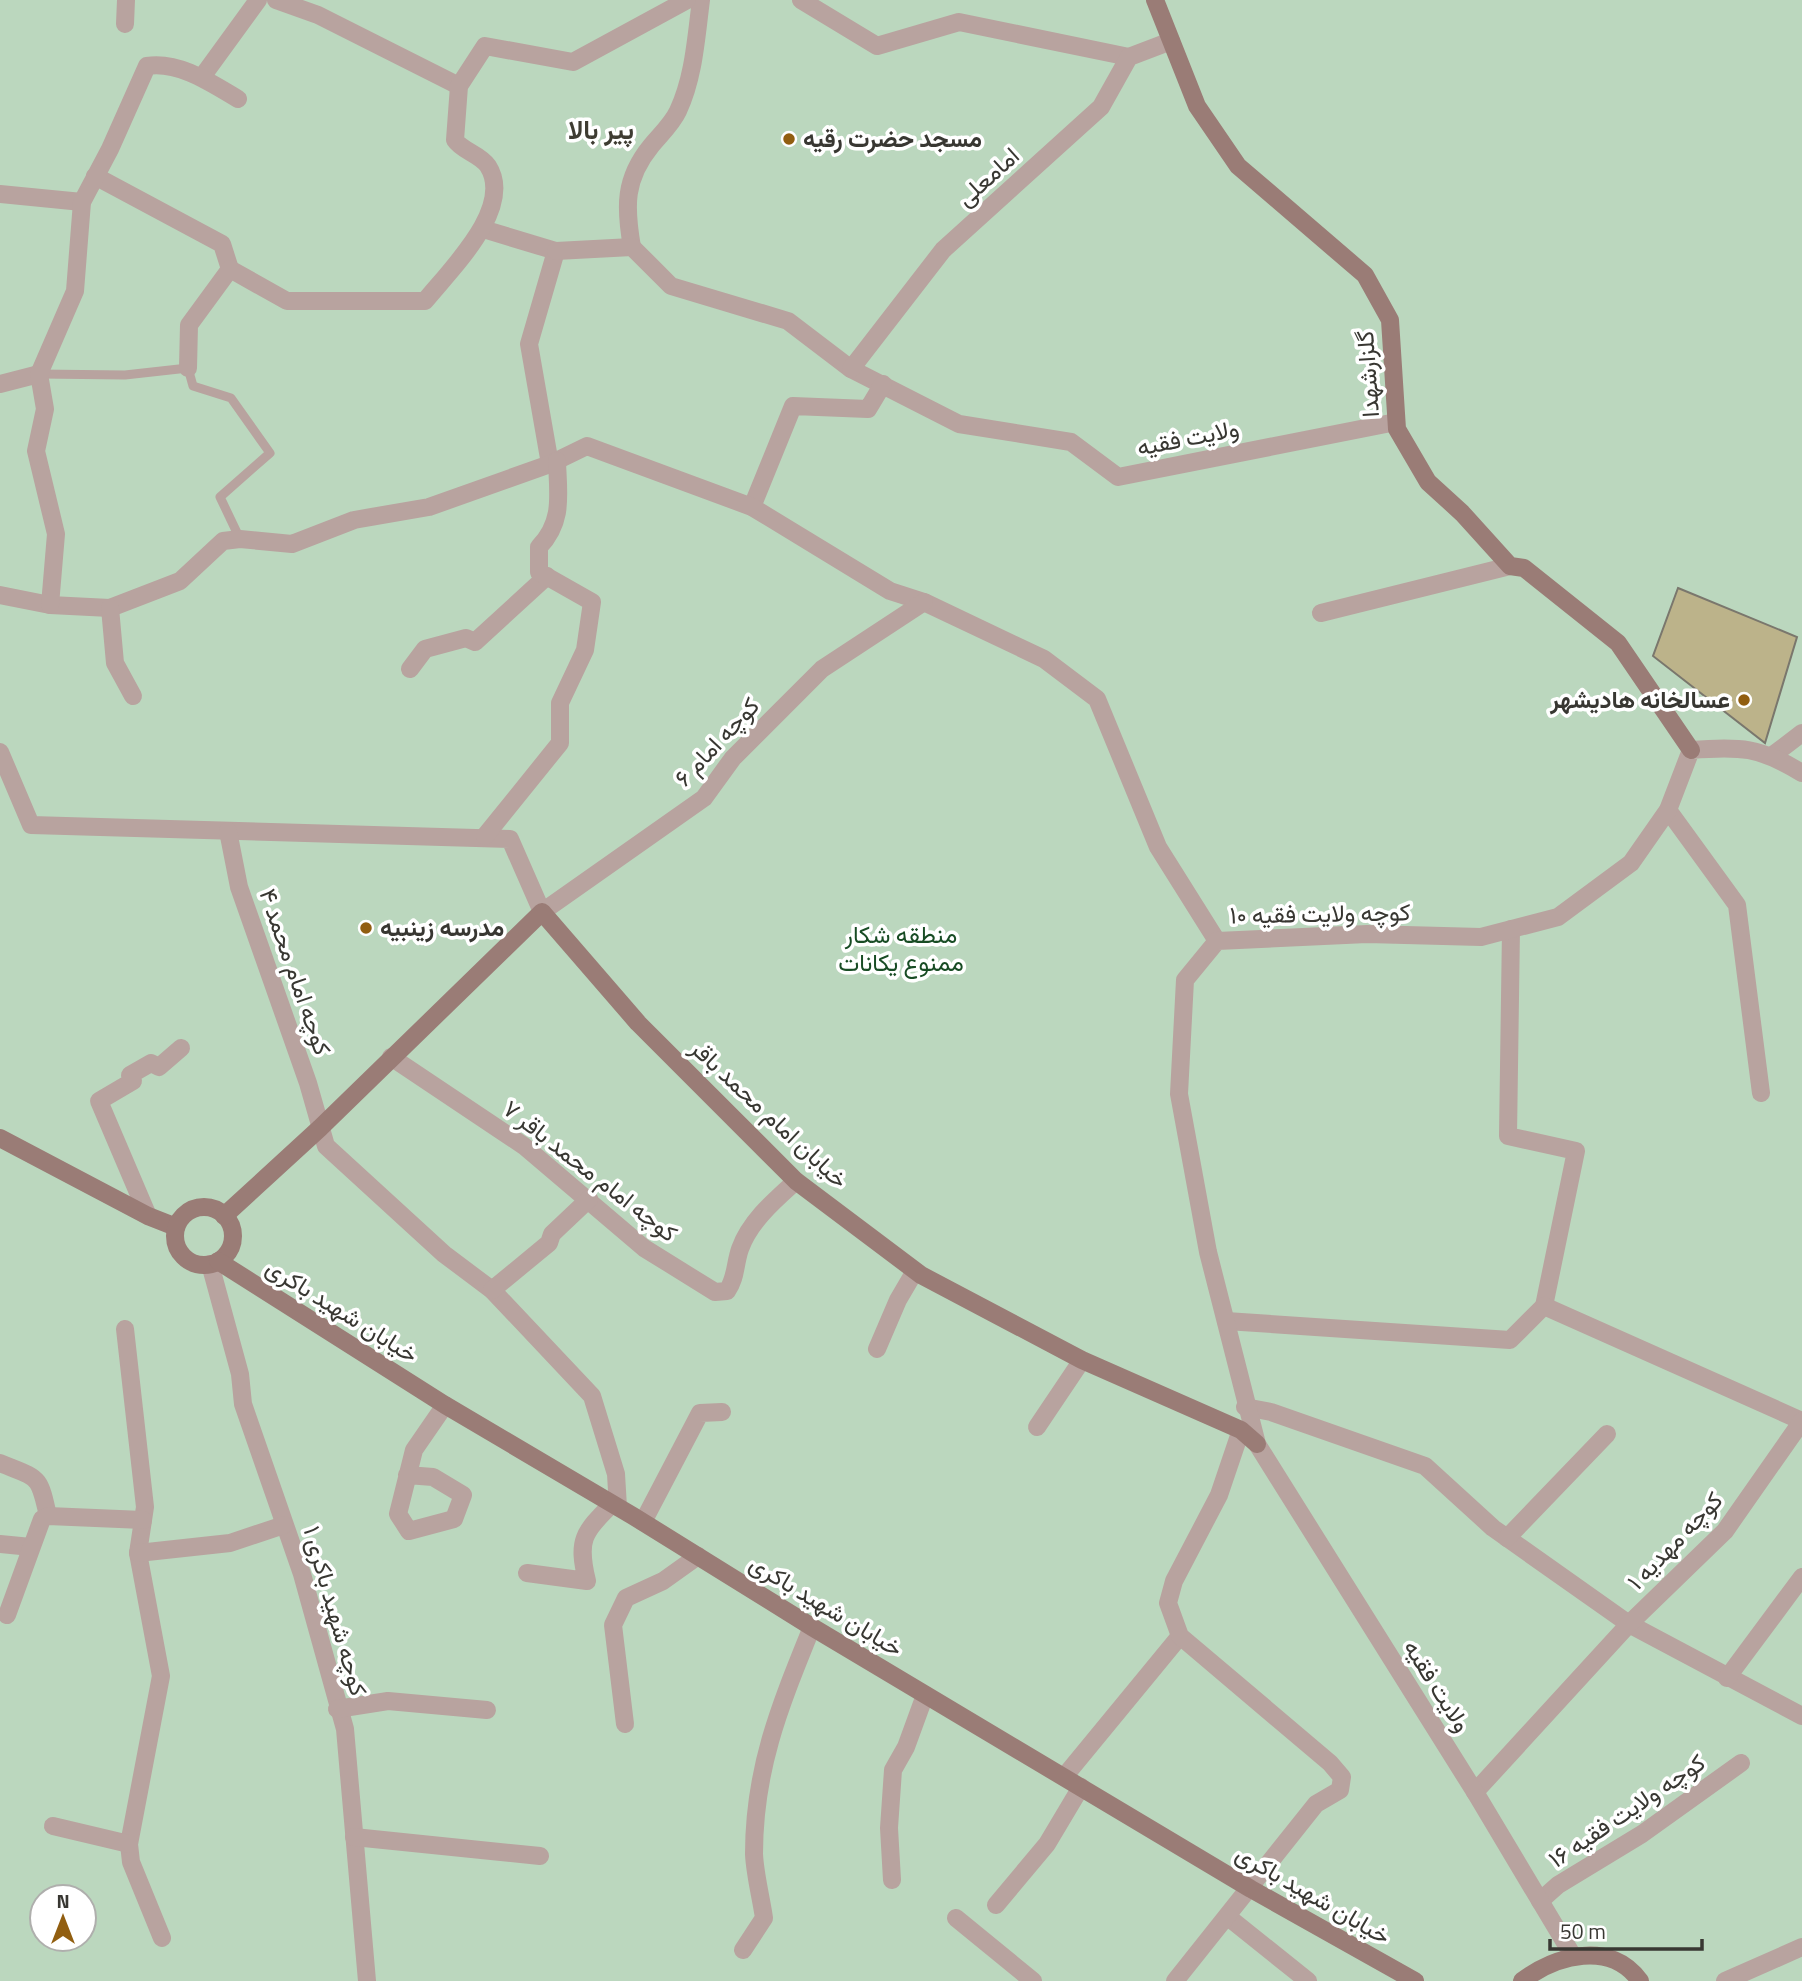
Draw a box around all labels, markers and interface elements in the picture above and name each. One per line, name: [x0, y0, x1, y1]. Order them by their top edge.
district label: پیر بالا: [568, 110, 634, 149]
place label: مسجد حضرت رقیه: [803, 120, 982, 156]
marker: مسجد حضرت رقیه: [781, 131, 797, 147]
street label: امامعلی: [948, 138, 1027, 215]
street label: گلزارشهدا: [1346, 329, 1388, 419]
street label: ولایت فقیه: [1134, 409, 1242, 465]
place label: عسالخانه هادیشهر: [1549, 681, 1730, 717]
street label: کوچه امام ۶: [665, 688, 767, 794]
marker: عسالخانه هادیشهر: [1736, 692, 1752, 708]
street label: کوچه امام محمد ۴: [251, 884, 341, 1060]
street label: کوچه ولایت فقیه ۱۰: [1229, 893, 1411, 933]
place label: مدرسه زینبیه: [380, 909, 504, 945]
park label: منطقه شکار ممنوع یکانات: [838, 916, 964, 980]
marker: مدرسه زینبیه: [358, 920, 374, 936]
street label: خیابان امام محمد باقر: [682, 1030, 857, 1196]
street label: کوچه امام محمد باقر ۷: [495, 1090, 686, 1250]
street label: خیابان شهید باکری: [259, 1249, 426, 1371]
street label: کوچه مهدیه ۱: [1618, 1483, 1731, 1598]
street label: کوچه شهید باکری ۱: [295, 1522, 377, 1700]
street label: خیابان شهید باکری: [743, 1545, 910, 1665]
street label: ولایت فقیه: [1395, 1632, 1481, 1739]
street label: کوچه ولایت فقیه ۱۶: [1541, 1744, 1712, 1876]
street label: خیابان شهید باکری: [1229, 1835, 1398, 1953]
north arrow: [28, 1883, 98, 1953]
text: N: [56, 1886, 70, 1915]
scale bar: [1550, 1908, 1702, 1952]
text: 50 m: [1560, 1915, 1606, 1947]

